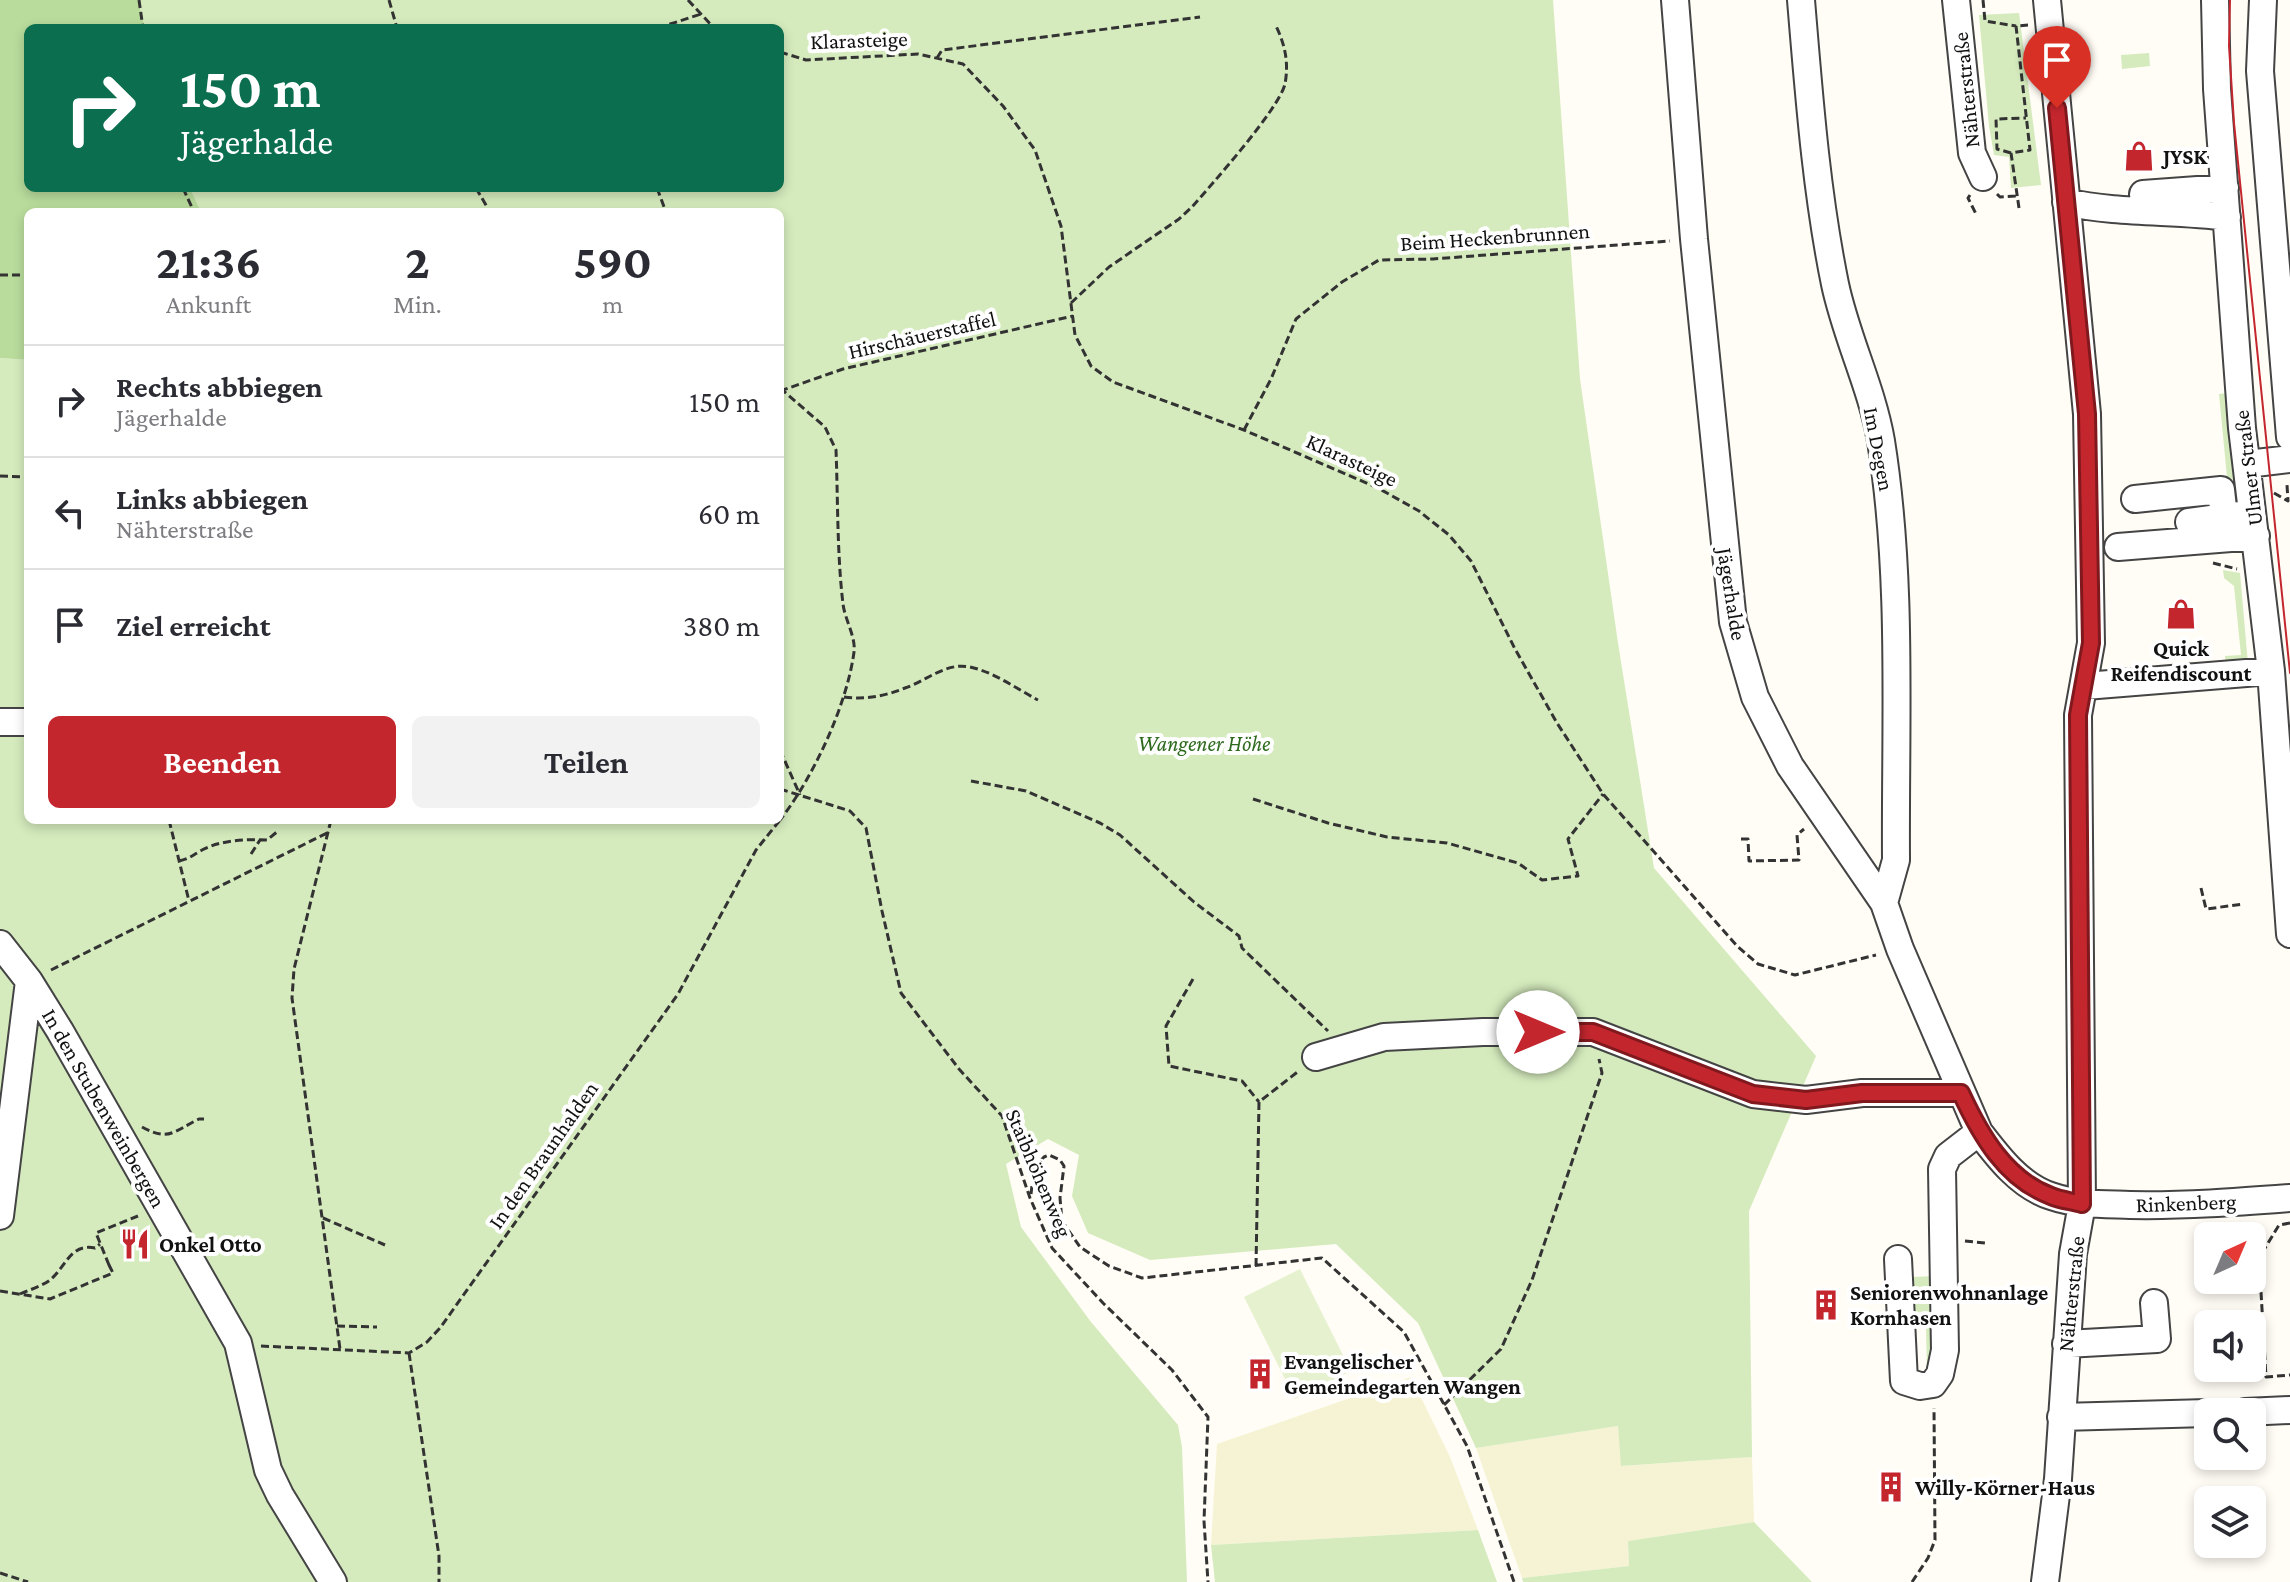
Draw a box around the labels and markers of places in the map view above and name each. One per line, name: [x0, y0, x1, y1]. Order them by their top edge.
pin: [2023, 26, 2091, 108]
shop icon: JYSK: [2122, 139, 2156, 173]
place label: JYSK: [2161, 144, 2208, 169]
shop icon: Quick Reifendiscount: [2164, 597, 2198, 631]
place label: Quick Reifendiscount: [2110, 636, 2253, 686]
restaurant icon: Onkel Otto: [118, 1227, 152, 1261]
place label: Onkel Otto: [159, 1232, 262, 1257]
place label: Seniorenwohnanlage Kornhasen: [1850, 1280, 2048, 1330]
building icon: Seniorenwohnanlage Kornhasen: [1809, 1288, 1843, 1322]
place label: Evangelischer Gemeindegarten Wangen: [1284, 1349, 1521, 1399]
building icon: Evangelischer Gemeindegarten Wangen: [1243, 1357, 1277, 1391]
building icon: Willy-Körner-Haus: [1874, 1470, 1908, 1504]
place label: Willy-Körner-Haus: [1914, 1475, 2095, 1500]

